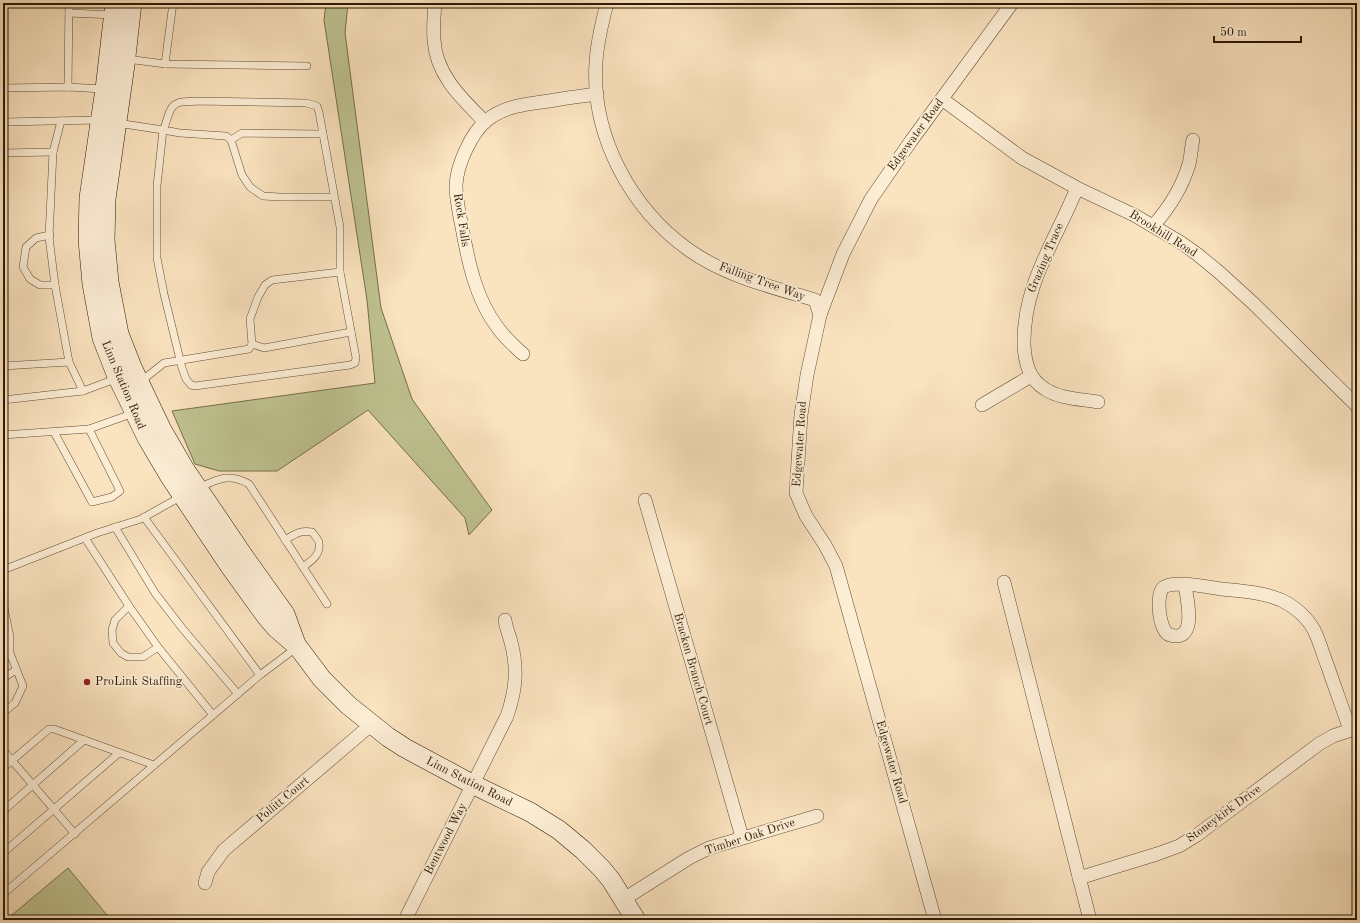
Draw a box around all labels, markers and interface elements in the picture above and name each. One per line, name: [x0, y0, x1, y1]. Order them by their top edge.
scale bar: [1214, 18, 1301, 44]
text: 50 m: [1220, 26, 1247, 39]
street label: Edgewater Road: [886, 97, 946, 173]
street label: Rock Falls: [451, 192, 471, 248]
street label: Brookhill Road: [1127, 208, 1199, 260]
street label: Grazing Trace: [1026, 221, 1066, 295]
street label: Falling Tree Way: [717, 261, 807, 303]
street label: Linn Station Road: [99, 339, 147, 431]
street label: Edgewater Road: [791, 401, 809, 487]
street label: Bracken Branch Court: [671, 611, 715, 727]
place label: ProLink Staffing: [95, 676, 183, 688]
marker: ProLink Staffing: [82, 677, 92, 687]
street label: Edgewater Road: [873, 719, 909, 805]
street label: Linn Station Road: [424, 755, 514, 809]
street label: Pollitt Court: [254, 775, 312, 825]
street label: Stoneykirk Drive: [1185, 783, 1264, 845]
street label: Bentwood Way: [423, 801, 469, 877]
street label: Timber Oak Drive: [703, 817, 797, 857]

